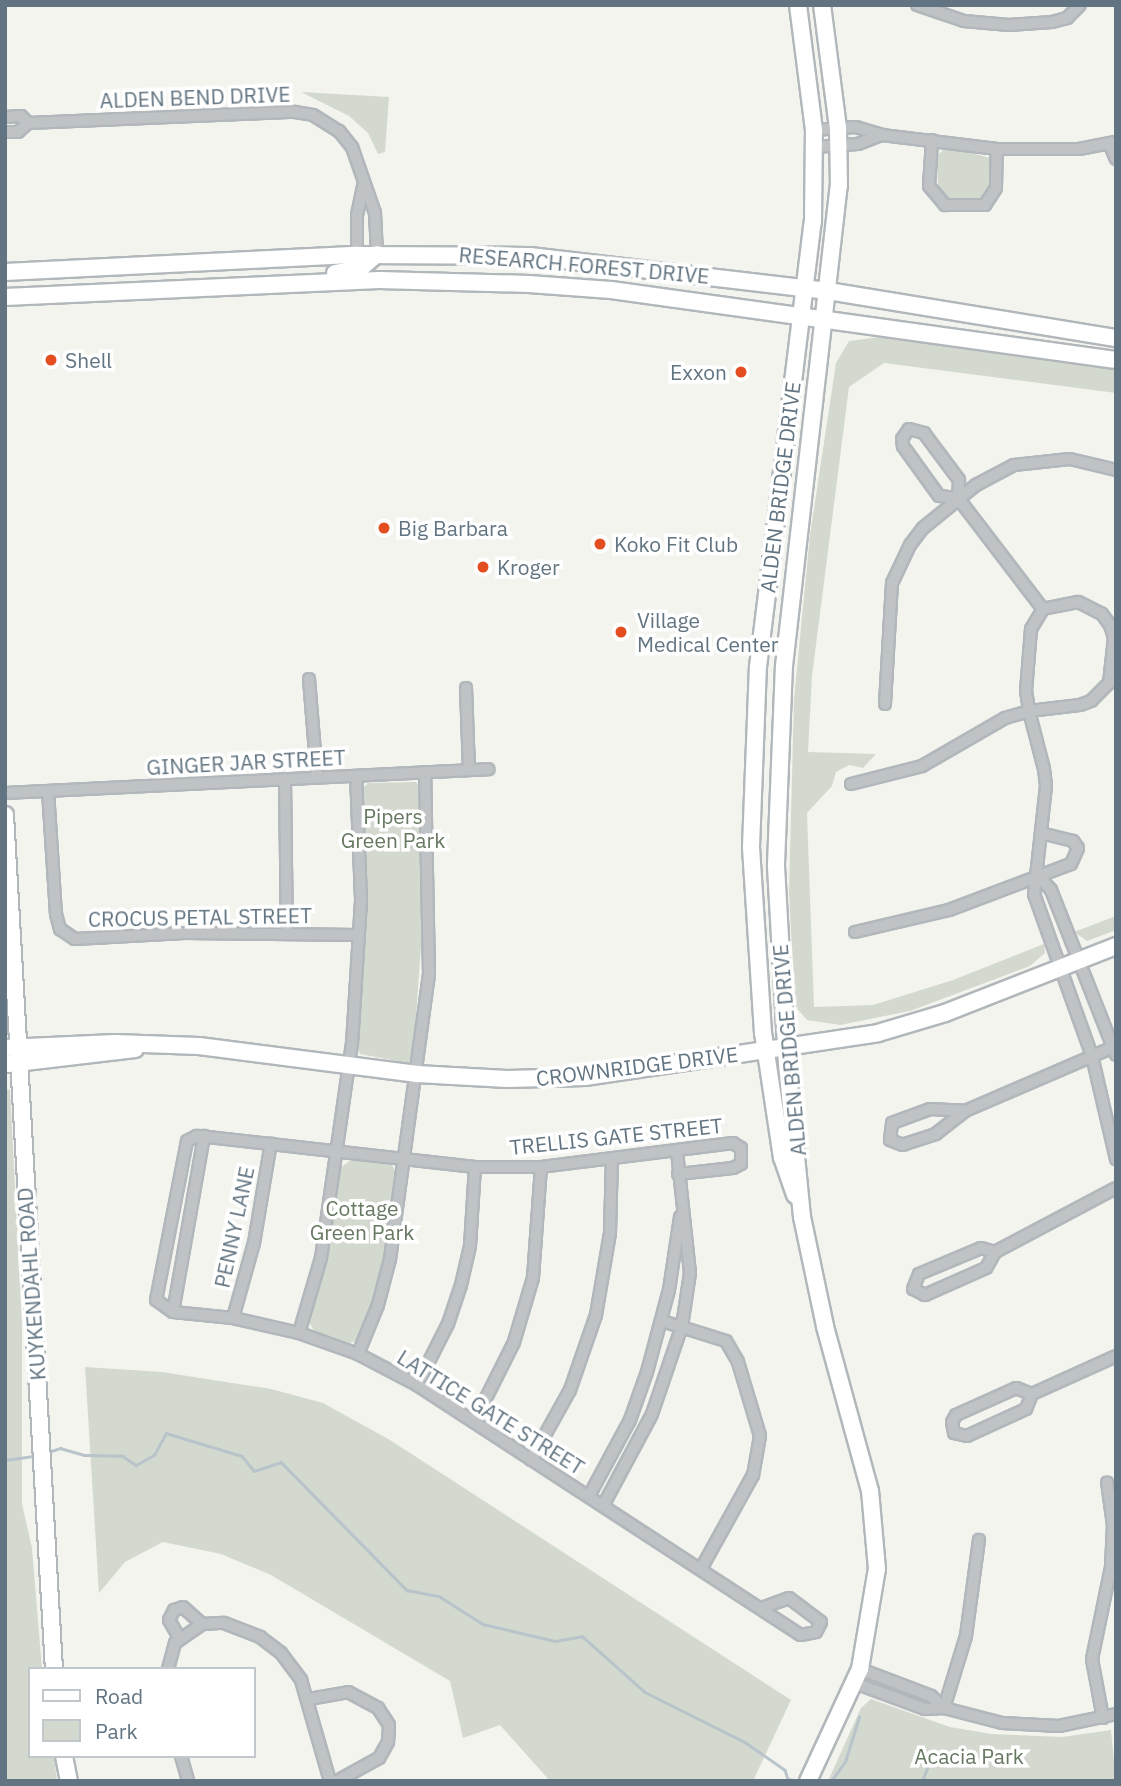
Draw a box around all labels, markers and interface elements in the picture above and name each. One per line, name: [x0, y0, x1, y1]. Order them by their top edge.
street label: ALDEN BEND DRIVE: [99, 81, 291, 113]
street label: RESEARCH FOREST DRIVE: [458, 241, 710, 289]
place label: Shell: [65, 347, 112, 373]
marker: Shell: [43, 352, 59, 368]
place label: Exxon: [670, 359, 727, 385]
marker: Exxon: [733, 364, 749, 380]
street label: ALDEN BRIDGE DRIVE: [755, 380, 805, 594]
place label: Big Barbara: [398, 515, 508, 541]
marker: Big Barbara: [376, 520, 392, 536]
place label: Koko Fit Club: [614, 531, 738, 557]
marker: Koko Fit Club: [592, 536, 608, 552]
place label: Kroger: [497, 554, 560, 580]
marker: Kroger: [475, 559, 491, 575]
place label: Village Medical Center: [637, 607, 778, 657]
marker: Village Medical Center: [611, 622, 631, 642]
street label: GINGER JAR STREET: [146, 744, 346, 780]
park label: Pipers Green Park: [341, 803, 445, 853]
street label: CROCUS PETAL STREET: [88, 902, 312, 932]
street label: ALDEN BRIDGE DRIVE: [767, 943, 811, 1157]
street label: CROWNRIDGE DRIVE: [535, 1041, 739, 1091]
street label: TRELLIS GATE STREET: [508, 1112, 724, 1160]
street label: PENNY LANE: [209, 1164, 259, 1290]
street label: KUYKENDAHL ROAD: [12, 1187, 50, 1381]
park label: Cottage Green Park: [310, 1195, 414, 1245]
street label: LATTICE GATE STREET: [393, 1344, 589, 1480]
legend: [28, 1667, 256, 1758]
text: Road: [95, 1682, 143, 1710]
text: Park: [95, 1717, 138, 1745]
park label: Acacia Park: [914, 1743, 1024, 1769]

